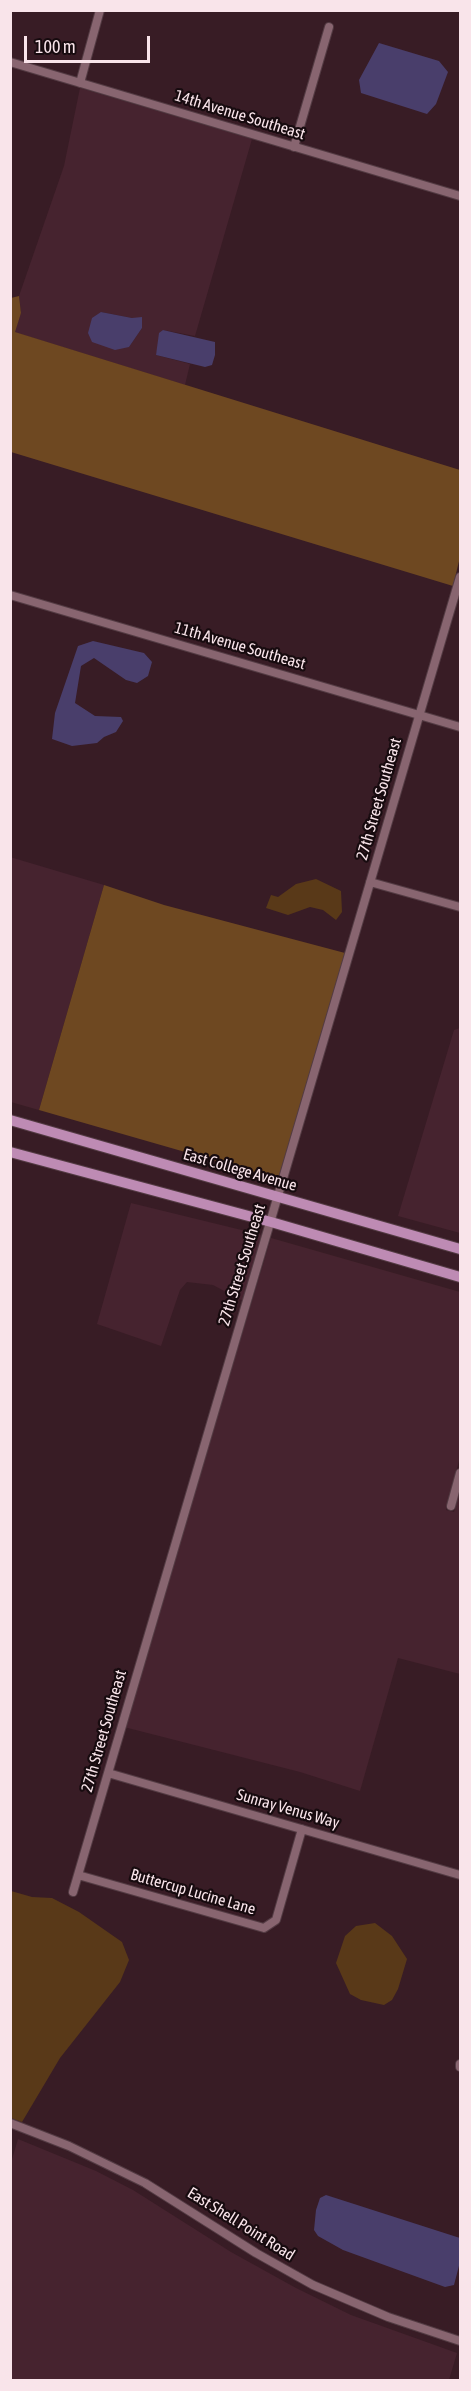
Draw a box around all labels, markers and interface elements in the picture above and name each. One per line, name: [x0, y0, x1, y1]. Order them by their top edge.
scale bar: [27, 24, 153, 62]
text: 100 m: [35, 36, 76, 57]
street label: 14th Avenue Southeast: [172, 86, 308, 144]
street label: 11th Avenue Southeast: [172, 618, 308, 674]
street label: 27th Street Southeast: [352, 736, 406, 862]
street label: East College Avenue: [181, 1145, 299, 1195]
street label: 27th Street Southeast: [214, 1202, 270, 1328]
street label: 27th Street Southeast: [77, 1668, 131, 1794]
street label: Sunray Venus Way: [234, 1785, 342, 1833]
street label: Buttercup Lucine Lane: [128, 1865, 258, 1919]
street label: East Shell Point Road: [184, 2183, 298, 2265]

